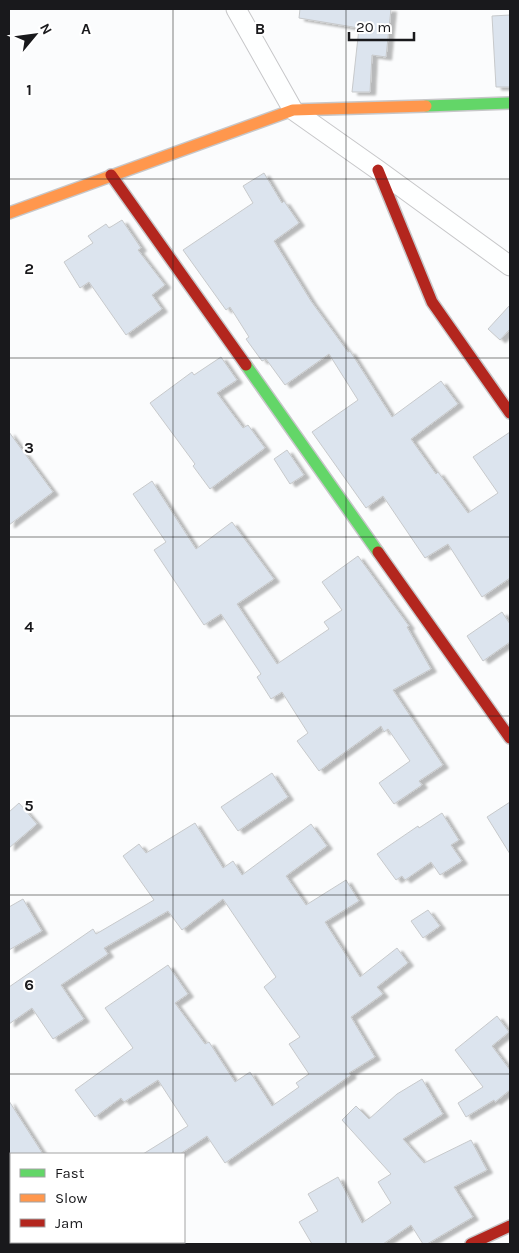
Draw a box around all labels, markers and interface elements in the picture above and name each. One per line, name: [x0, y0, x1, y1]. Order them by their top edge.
north arrow: [10, 10, 60, 60]
scale bar: [349, 10, 414, 42]
text: 20 m: [356, 18, 391, 36]
text: A: [81, 19, 91, 38]
text: B: [255, 19, 265, 38]
text: N: [36, 20, 56, 37]
text: 1: [26, 80, 32, 99]
text: 2: [24, 259, 34, 278]
text: 3: [24, 438, 34, 457]
text: 4: [24, 617, 34, 636]
text: 5: [24, 796, 34, 815]
text: 6: [24, 975, 34, 994]
legend: [10, 1153, 185, 1243]
text: Fast: [55, 1164, 85, 1182]
text: Slow: [55, 1189, 87, 1207]
text: Jam: [55, 1214, 83, 1232]

